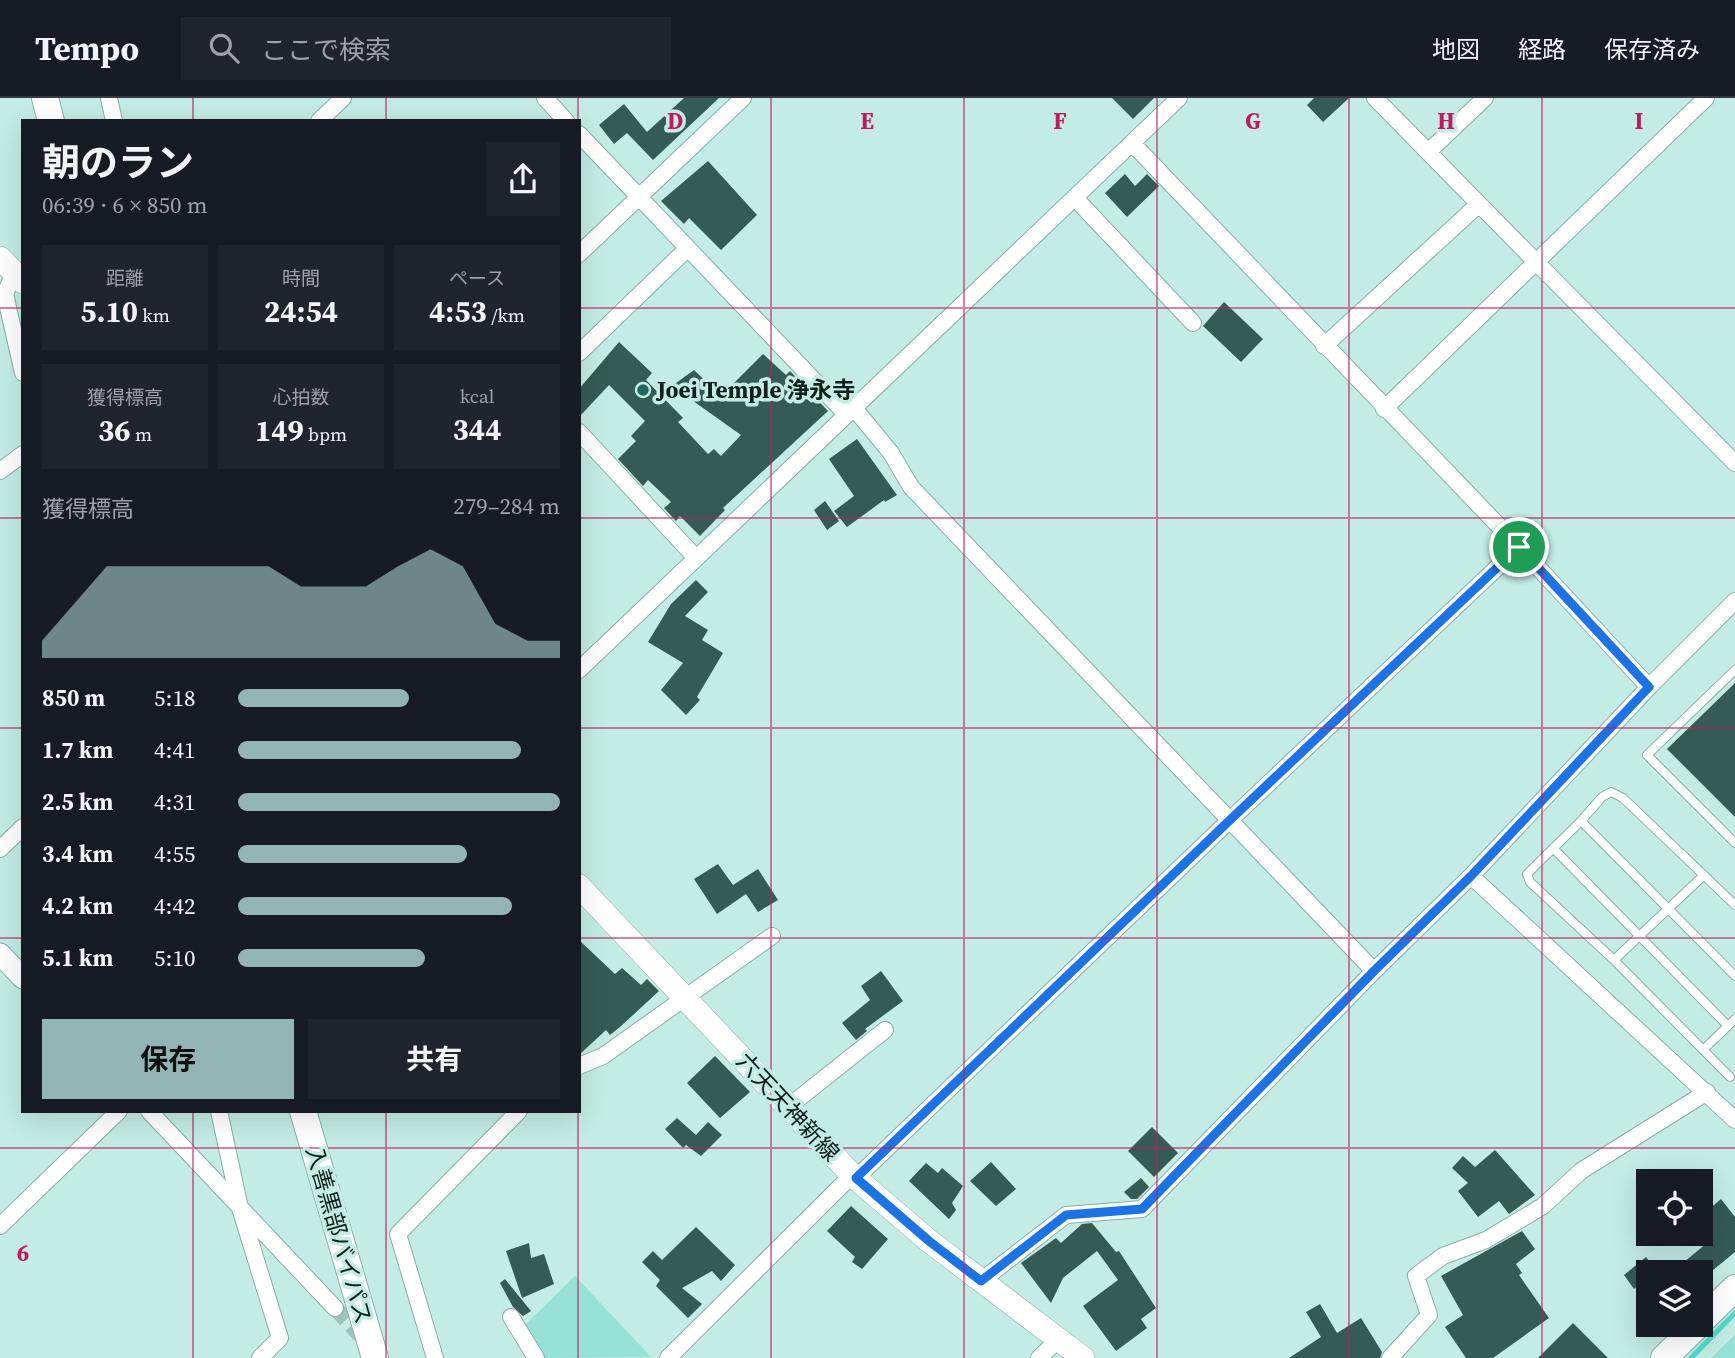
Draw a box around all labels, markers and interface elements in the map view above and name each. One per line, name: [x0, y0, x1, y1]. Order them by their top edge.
search box: [181, 17, 671, 80]
text: Tempo: [35, 26, 139, 71]
icon: search: [205, 29, 243, 67]
text: ここで検索: [261, 32, 391, 68]
text: 地図: [1432, 33, 1480, 66]
text: 経路: [1518, 33, 1566, 66]
text: 保存済み: [1604, 33, 1700, 66]
text: D: [667, 105, 683, 137]
text: E: [860, 105, 874, 137]
text: F: [1053, 105, 1067, 137]
text: G: [1245, 105, 1261, 137]
text: H: [1437, 105, 1455, 137]
text: I: [1635, 105, 1644, 137]
text: 朝のラン: [42, 137, 194, 189]
button: share: [486, 142, 560, 216]
text: 06:39 · 6 × 850 m: [42, 189, 208, 221]
text: 距離: [106, 265, 144, 291]
text: 時間: [282, 265, 320, 291]
text: ペース: [449, 265, 505, 291]
text: 5.10: [80, 291, 138, 332]
text: 24:54: [264, 291, 338, 332]
text: 4:53: [429, 291, 487, 332]
text: km: [138, 302, 170, 328]
text: /km: [487, 302, 525, 328]
place label: Joei Temple 浄永寺: [655, 374, 855, 406]
marker: Joei Temple 浄永寺: [635, 382, 651, 398]
text: kcal: [460, 383, 494, 409]
text: 獲得標高: [87, 384, 163, 410]
text: 心拍数: [272, 384, 330, 410]
text: 344: [453, 409, 501, 450]
text: 36: [98, 410, 130, 451]
text: 149: [255, 410, 304, 451]
text: m: [130, 421, 152, 447]
text: bpm: [304, 421, 347, 447]
text: 279–284 m: [453, 490, 560, 522]
text: 獲得標高: [42, 493, 134, 525]
pin: [1489, 517, 1549, 577]
icon: arrive: [1500, 528, 1538, 566]
text: 850 m: [42, 682, 105, 714]
text: 5:18: [154, 682, 195, 714]
text: 1.7 km: [42, 734, 113, 766]
text: 4:41: [154, 734, 195, 766]
text: 2.5 km: [42, 786, 113, 818]
text: 4:31: [154, 786, 195, 818]
text: 3.4 km: [42, 838, 113, 870]
text: 4:55: [154, 838, 195, 870]
text: 4.2 km: [42, 890, 113, 922]
text: 4:42: [154, 890, 195, 922]
text: 5.1 km: [42, 942, 113, 974]
text: 5:10: [154, 942, 195, 974]
button: 保存: [42, 1019, 294, 1099]
button: 共有: [308, 1019, 560, 1099]
street label: 六天天神新線: [729, 1046, 847, 1168]
street label: 入善黒部バイパス: [298, 1142, 380, 1328]
map controls: [1636, 1169, 1713, 1337]
button: locate: [1636, 1169, 1713, 1246]
text: 6: [17, 1237, 29, 1269]
button: layers: [1636, 1260, 1713, 1337]

